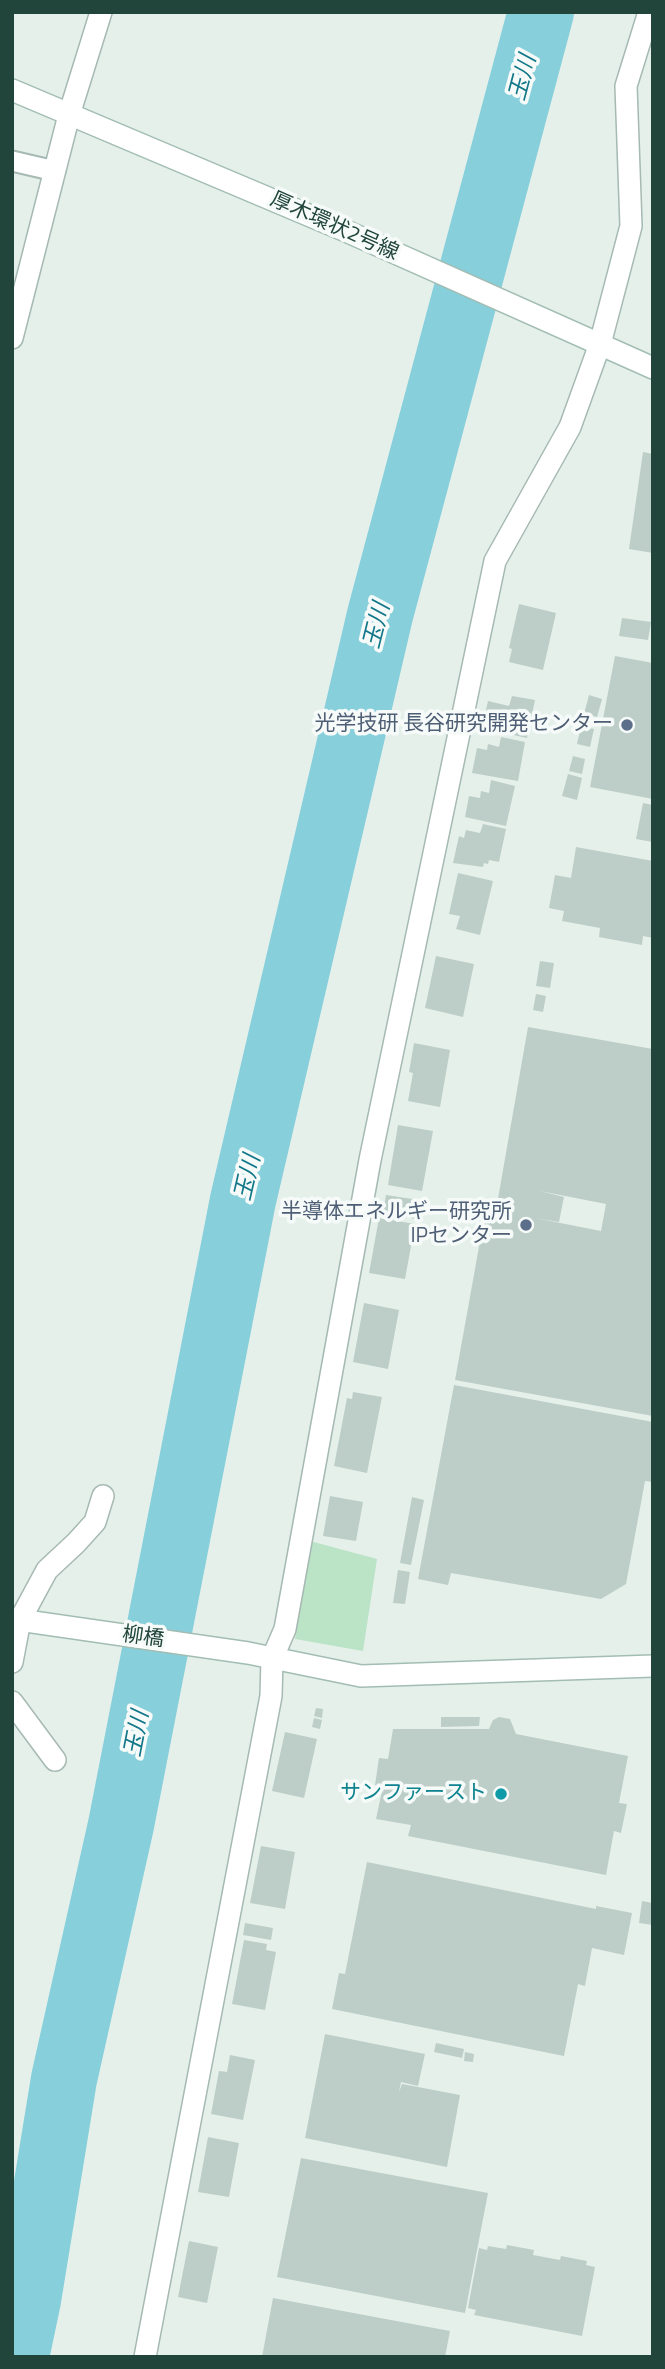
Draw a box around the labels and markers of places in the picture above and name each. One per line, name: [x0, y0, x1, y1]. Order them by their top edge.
place label: 光学技研 長谷研究開発センター: [314, 712, 613, 738]
marker: 光学技研 長谷研究開発センター: [619, 717, 635, 733]
place label: 半導体エネルギー研究所 IPセンター: [281, 1200, 512, 1250]
marker: 半導体エネルギー研究所 IPセンター: [518, 1217, 534, 1233]
place label: サンファースト: [340, 1781, 487, 1807]
marker: サンファースト: [493, 1786, 509, 1802]

